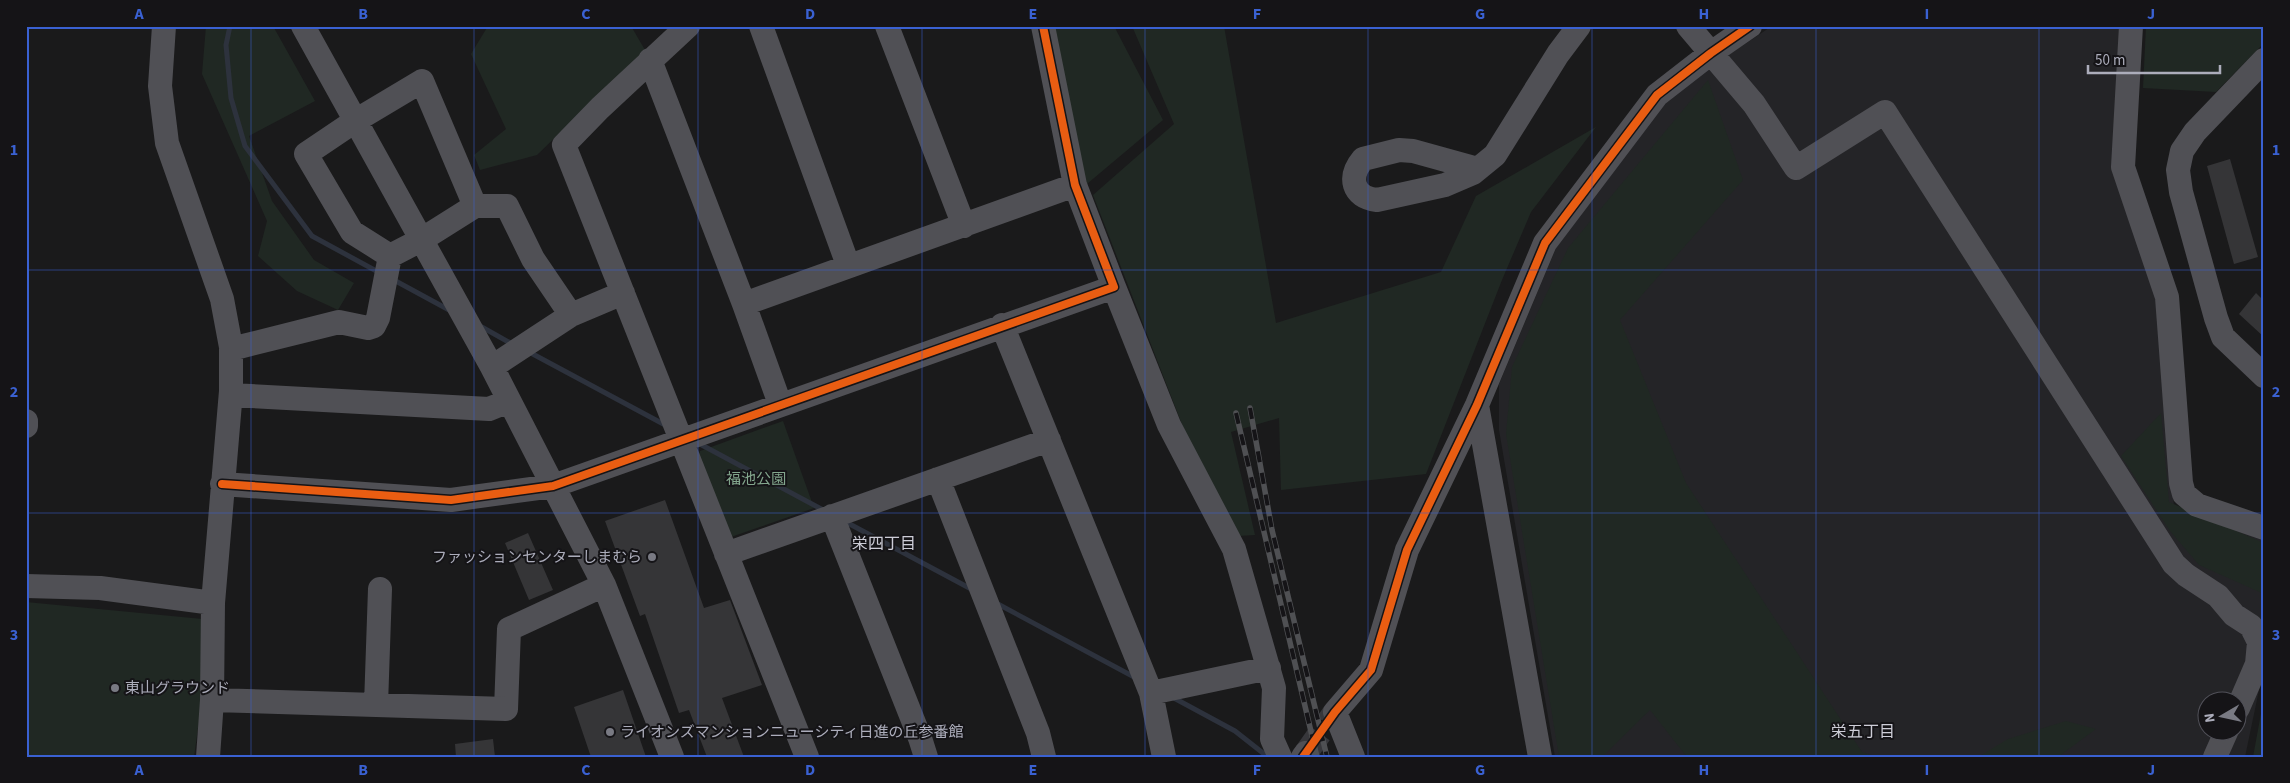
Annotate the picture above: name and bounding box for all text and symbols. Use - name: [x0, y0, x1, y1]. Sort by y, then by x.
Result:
- text: A: [133, 3, 144, 25]
- text: B: [358, 3, 368, 25]
- text: C: [581, 3, 591, 25]
- text: D: [805, 3, 815, 25]
- text: E: [1029, 3, 1037, 25]
- text: F: [1253, 3, 1261, 25]
- text: G: [1475, 3, 1485, 25]
- text: H: [1699, 3, 1709, 25]
- text: I: [1925, 3, 1929, 25]
- text: J: [2147, 3, 2155, 25]
- scale bar: [2088, 42, 2220, 74]
- text: 50 m: [2095, 50, 2125, 71]
- text: 1: [10, 139, 18, 161]
- text: 1: [2272, 139, 2280, 161]
- text: 2: [10, 381, 18, 403]
- text: 2: [2272, 381, 2280, 403]
- park label: 福池公園: [726, 469, 786, 490]
- district label: 栄四丁目: [852, 533, 916, 555]
- place label: ファッションセンターしまむら: [432, 547, 642, 568]
- marker: ファッションセンターしまむら: [646, 551, 658, 563]
- text: 3: [10, 624, 18, 646]
- text: 3: [2272, 624, 2280, 646]
- place label: 東山グラウンド: [125, 678, 230, 699]
- marker: 東山グラウンド: [109, 682, 121, 694]
- north arrow: [2198, 690, 2248, 740]
- text: N: [2200, 712, 2221, 724]
- district label: 栄五丁目: [1831, 721, 1895, 743]
- place label: ライオンズマンションニューシティ日進の丘参番館: [620, 722, 964, 743]
- marker: ライオンズマンションニューシティ日進の丘参番館: [604, 726, 616, 738]
- text: A: [133, 759, 144, 781]
- text: B: [358, 759, 368, 781]
- text: C: [581, 759, 591, 781]
- text: D: [805, 759, 815, 781]
- text: E: [1029, 759, 1037, 781]
- text: F: [1253, 759, 1261, 781]
- text: G: [1475, 759, 1485, 781]
- text: H: [1699, 759, 1709, 781]
- text: I: [1925, 759, 1929, 781]
- text: J: [2147, 759, 2155, 781]

